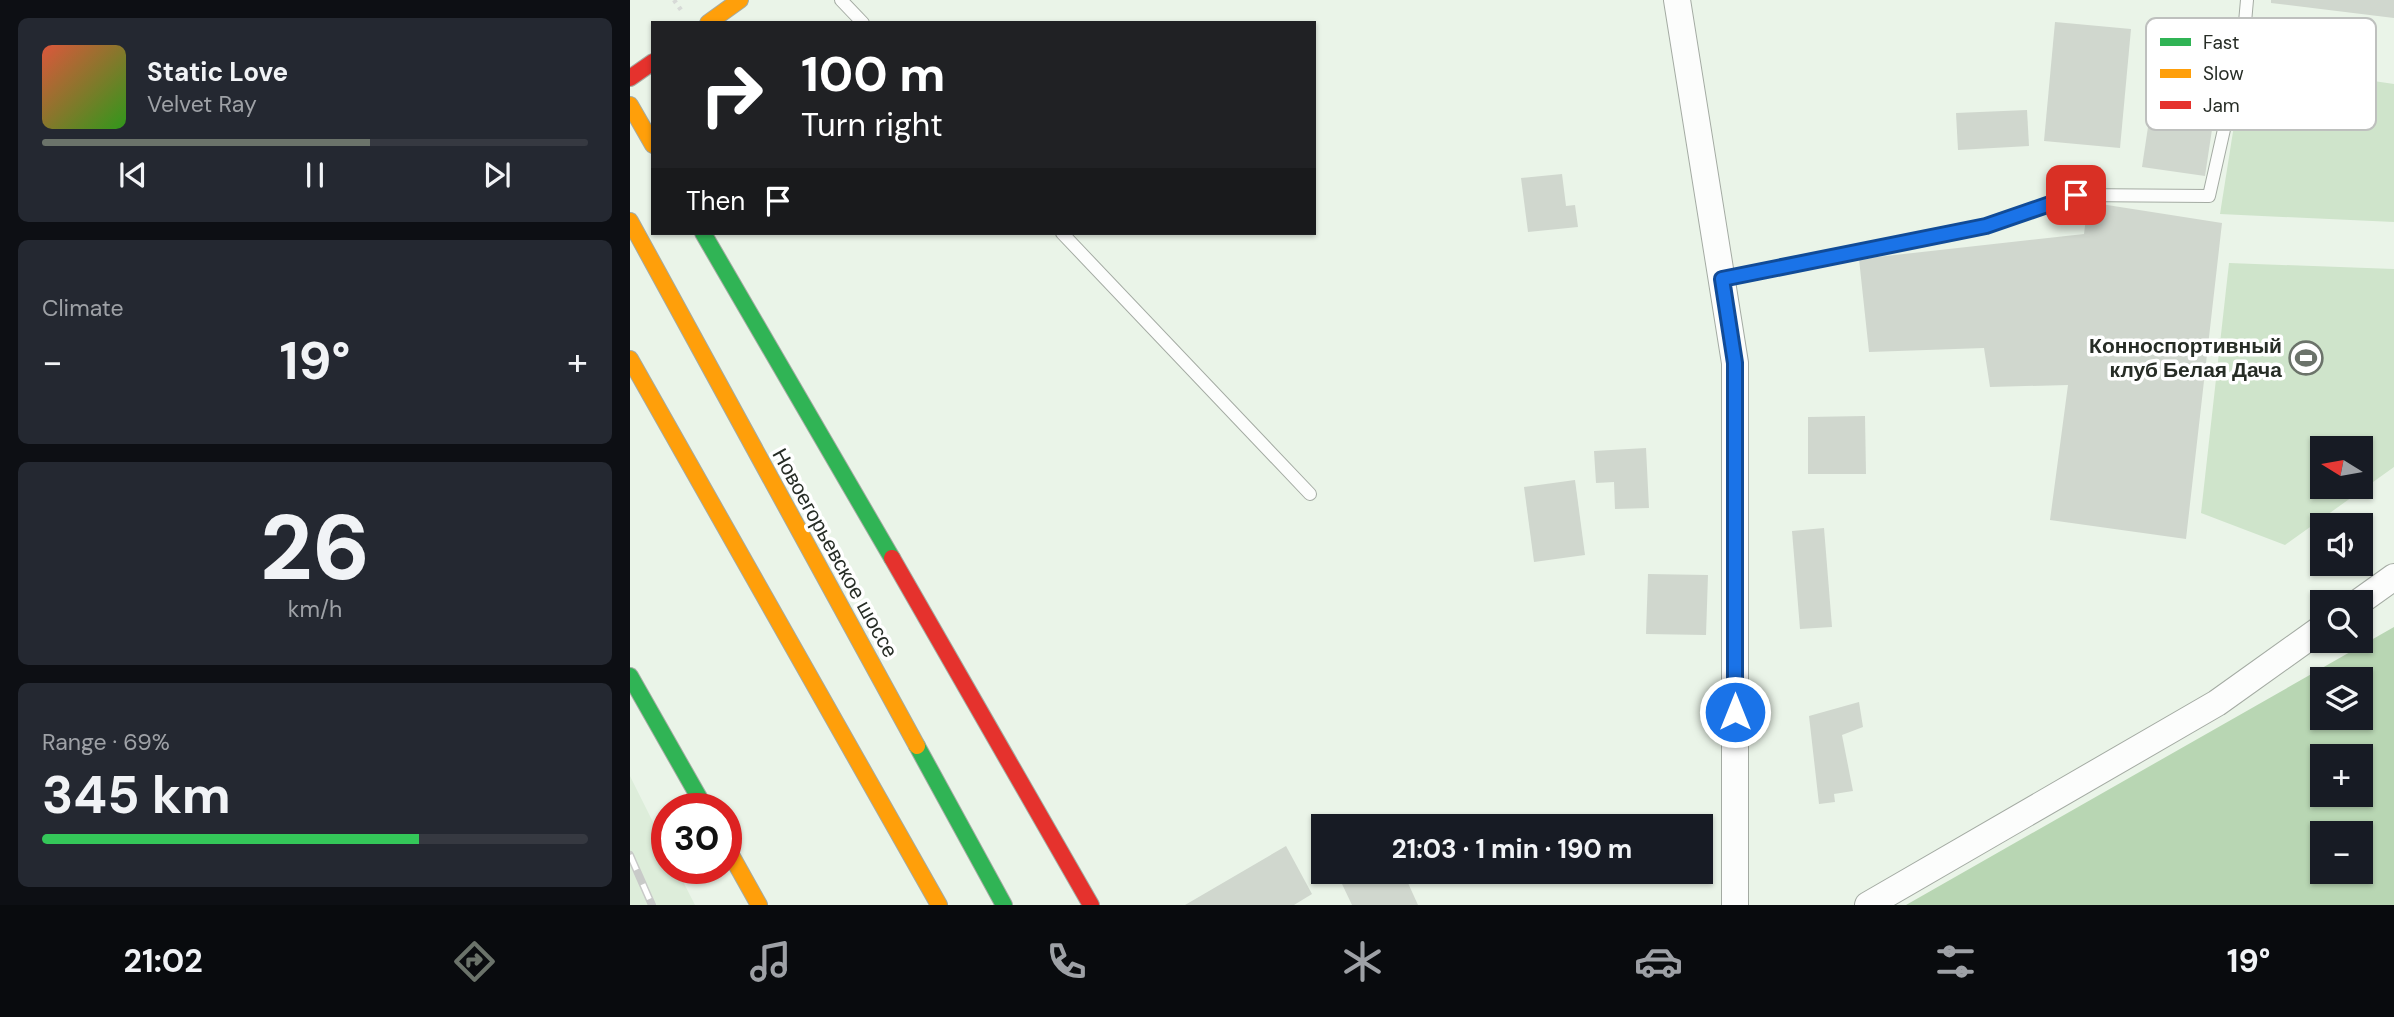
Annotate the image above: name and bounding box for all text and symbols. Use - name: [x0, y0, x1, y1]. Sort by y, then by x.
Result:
- legend: [2146, 18, 2376, 130]
- text: Fast: [2203, 30, 2239, 55]
- text: 100 m: [801, 42, 945, 106]
- icon: right: [686, 49, 777, 140]
- text: Static Love: [147, 55, 288, 89]
- text: Slow: [2203, 61, 2244, 86]
- text: Velvet Ray: [147, 89, 257, 119]
- text: Jam: [2203, 93, 2240, 118]
- text: Turn right: [801, 104, 943, 146]
- icon: previous: [114, 156, 152, 194]
- icon: pause: [296, 156, 334, 194]
- icon: next: [478, 156, 516, 194]
- pin: [2046, 165, 2106, 225]
- icon: arrive: [2057, 176, 2095, 214]
- icon: arrive: [759, 182, 797, 220]
- text: Then: [686, 184, 745, 218]
- text: Climate: [42, 293, 124, 323]
- text: 19°: [280, 327, 350, 395]
- place label: Конноспортивный клуб Белая Дача: [2089, 332, 2282, 384]
- text: −: [42, 337, 63, 387]
- text: +: [567, 337, 588, 387]
- sports icon: Конноспортивный клуб Белая Дача: [2287, 339, 2325, 377]
- north arrow: [2310, 436, 2373, 499]
- map controls: [2310, 436, 2373, 884]
- street label: Новоегорьевское шоссе: [766, 443, 904, 663]
- text: 26: [260, 489, 370, 607]
- button: sound: [2310, 513, 2373, 576]
- button: search: [2310, 590, 2373, 653]
- text: km/h: [288, 594, 342, 624]
- button: layers: [2310, 667, 2373, 730]
- position arrow: [1698, 675, 1772, 749]
- text: Range · 69%: [42, 727, 170, 757]
- button: +: [2310, 744, 2373, 807]
- text: 345 km: [42, 761, 231, 829]
- speed limit sign: 30: [651, 793, 742, 884]
- button: −: [2310, 821, 2373, 884]
- text: 21:03 · 1 min · 190 m: [1392, 832, 1632, 866]
- icon: directions: [450, 937, 499, 986]
- icon: music: [746, 937, 795, 986]
- icon: phone: [1042, 937, 1091, 986]
- icon: climate: [1338, 937, 1387, 986]
- icon: car: [1634, 937, 1683, 986]
- icon: filters: [1931, 937, 1980, 986]
- text: 21:02: [124, 940, 203, 982]
- text: 19°: [2227, 940, 2270, 982]

